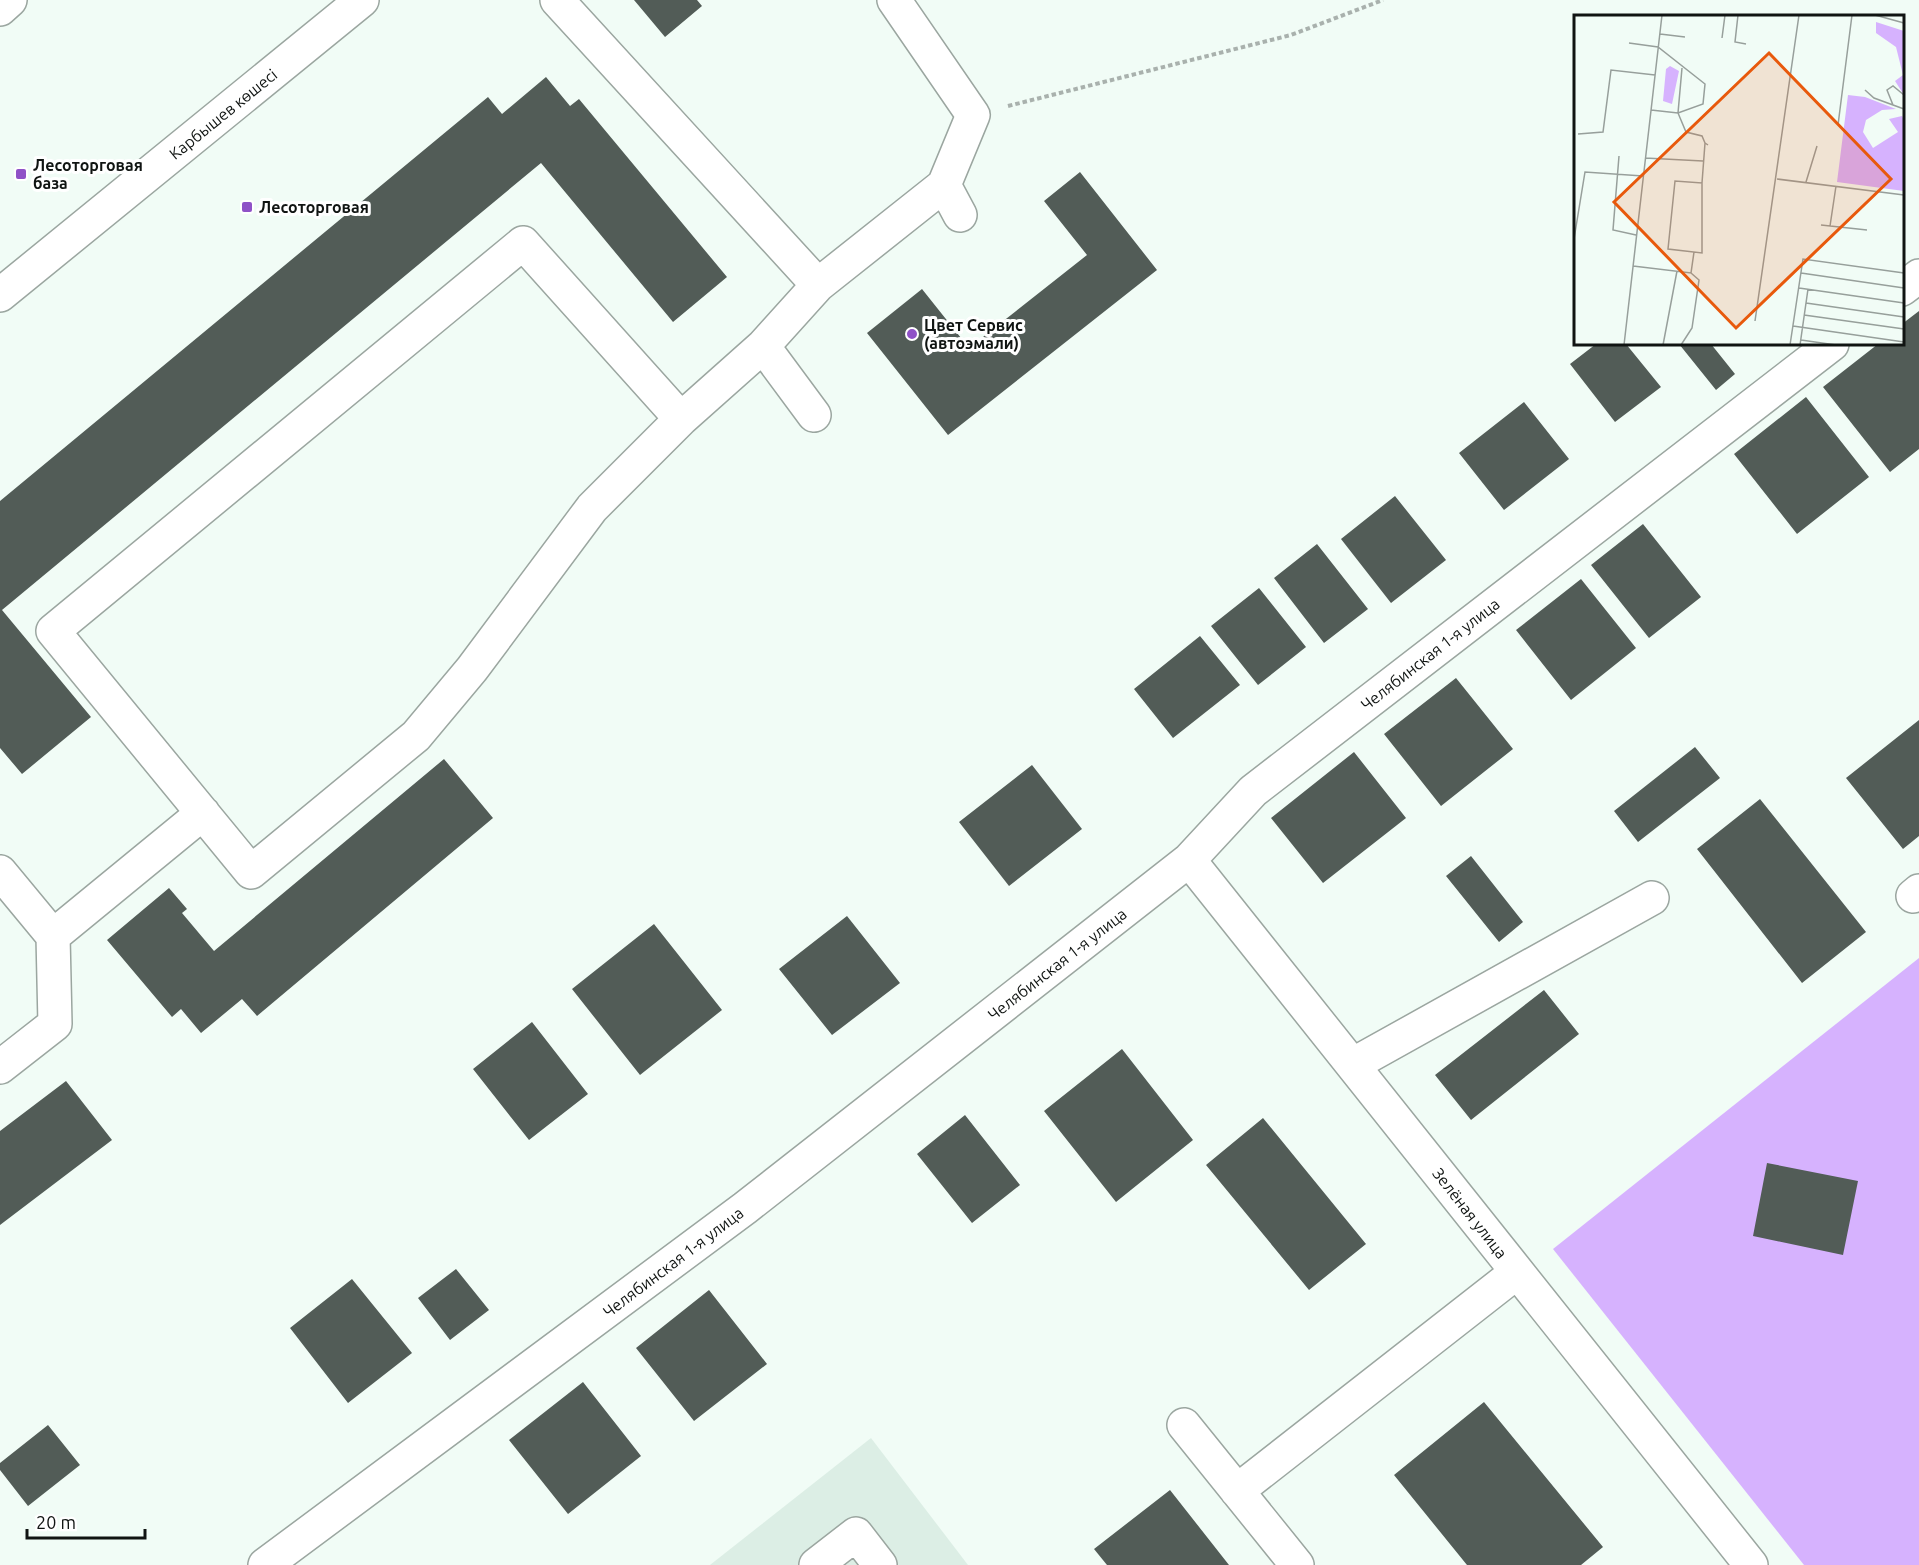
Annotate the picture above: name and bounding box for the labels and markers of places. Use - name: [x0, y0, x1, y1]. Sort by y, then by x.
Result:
- place label: Лесоторговая база: [33, 156, 143, 192]
- marker: Лесоторговая база: [14, 167, 28, 181]
- place label: Лесоторговая: [259, 198, 369, 216]
- marker: Лесоторговая: [240, 200, 254, 214]
- place label: Цвет Сервис (автоэмали): [924, 316, 1023, 353]
- marker: Цвет Сервис (автоэмали): [905, 327, 919, 341]

